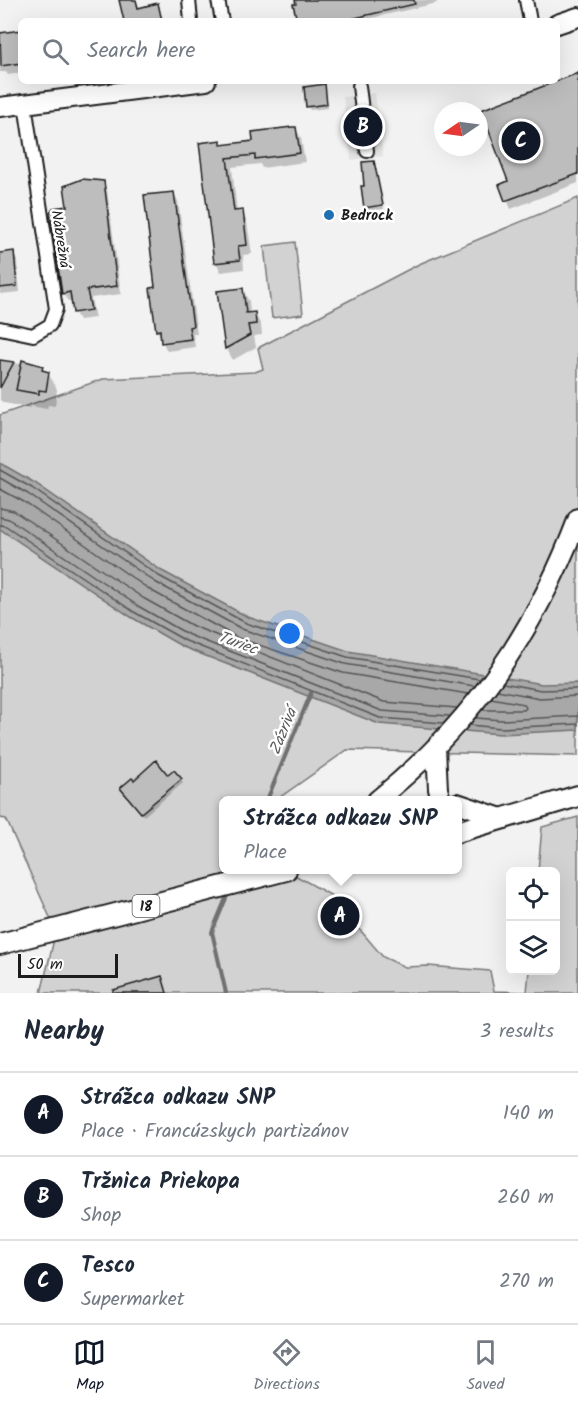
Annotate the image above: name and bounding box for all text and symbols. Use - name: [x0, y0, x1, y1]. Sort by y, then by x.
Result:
- search box: [18, 18, 560, 84]
- text: Search here: [87, 34, 195, 69]
- icon: search: [39, 35, 72, 68]
- north arrow: [434, 102, 488, 156]
- pin: B: [344, 104, 382, 150]
- pin: C: [502, 118, 540, 164]
- place label: Bedrock: [341, 204, 393, 228]
- street label: Nábrežná: [44, 208, 77, 272]
- marker: Bedrock: [322, 208, 336, 222]
- your location: [275, 619, 304, 648]
- water label: Turiec: [215, 625, 262, 663]
- water label: Zázrivá: [263, 701, 306, 758]
- popup: [219, 796, 462, 874]
- text: Strážca odkazu SNP: [244, 802, 437, 837]
- text: Place: [244, 837, 287, 869]
- map controls: [506, 867, 560, 975]
- button: locate: [506, 867, 560, 921]
- pin: A: [320, 894, 360, 938]
- road number: 18: [132, 895, 160, 917]
- button: layers: [506, 921, 560, 975]
- scale bar: [18, 951, 118, 978]
- text: 50 m: [27, 952, 63, 977]
- text: Nearby: [24, 1011, 104, 1053]
- text: 3 results: [480, 1016, 554, 1048]
- text: Strážca odkazu SNP: [81, 1081, 275, 1116]
- text: A: [37, 1098, 50, 1130]
- text: 140 m: [503, 1098, 554, 1130]
- text: Place · Francúzskych partizánov: [81, 1116, 349, 1148]
- text: Tržnica Priekopa: [81, 1165, 240, 1200]
- text: B: [37, 1182, 50, 1214]
- text: 260 m: [497, 1182, 554, 1214]
- text: Shop: [81, 1200, 121, 1232]
- text: Tesco: [81, 1249, 135, 1284]
- text: C: [37, 1266, 50, 1298]
- text: 270 m: [499, 1266, 554, 1298]
- text: Supermarket: [81, 1284, 184, 1316]
- tab: Map: [73, 1336, 106, 1397]
- tab: Directions: [253, 1336, 320, 1397]
- tab: Saved: [467, 1336, 505, 1397]

